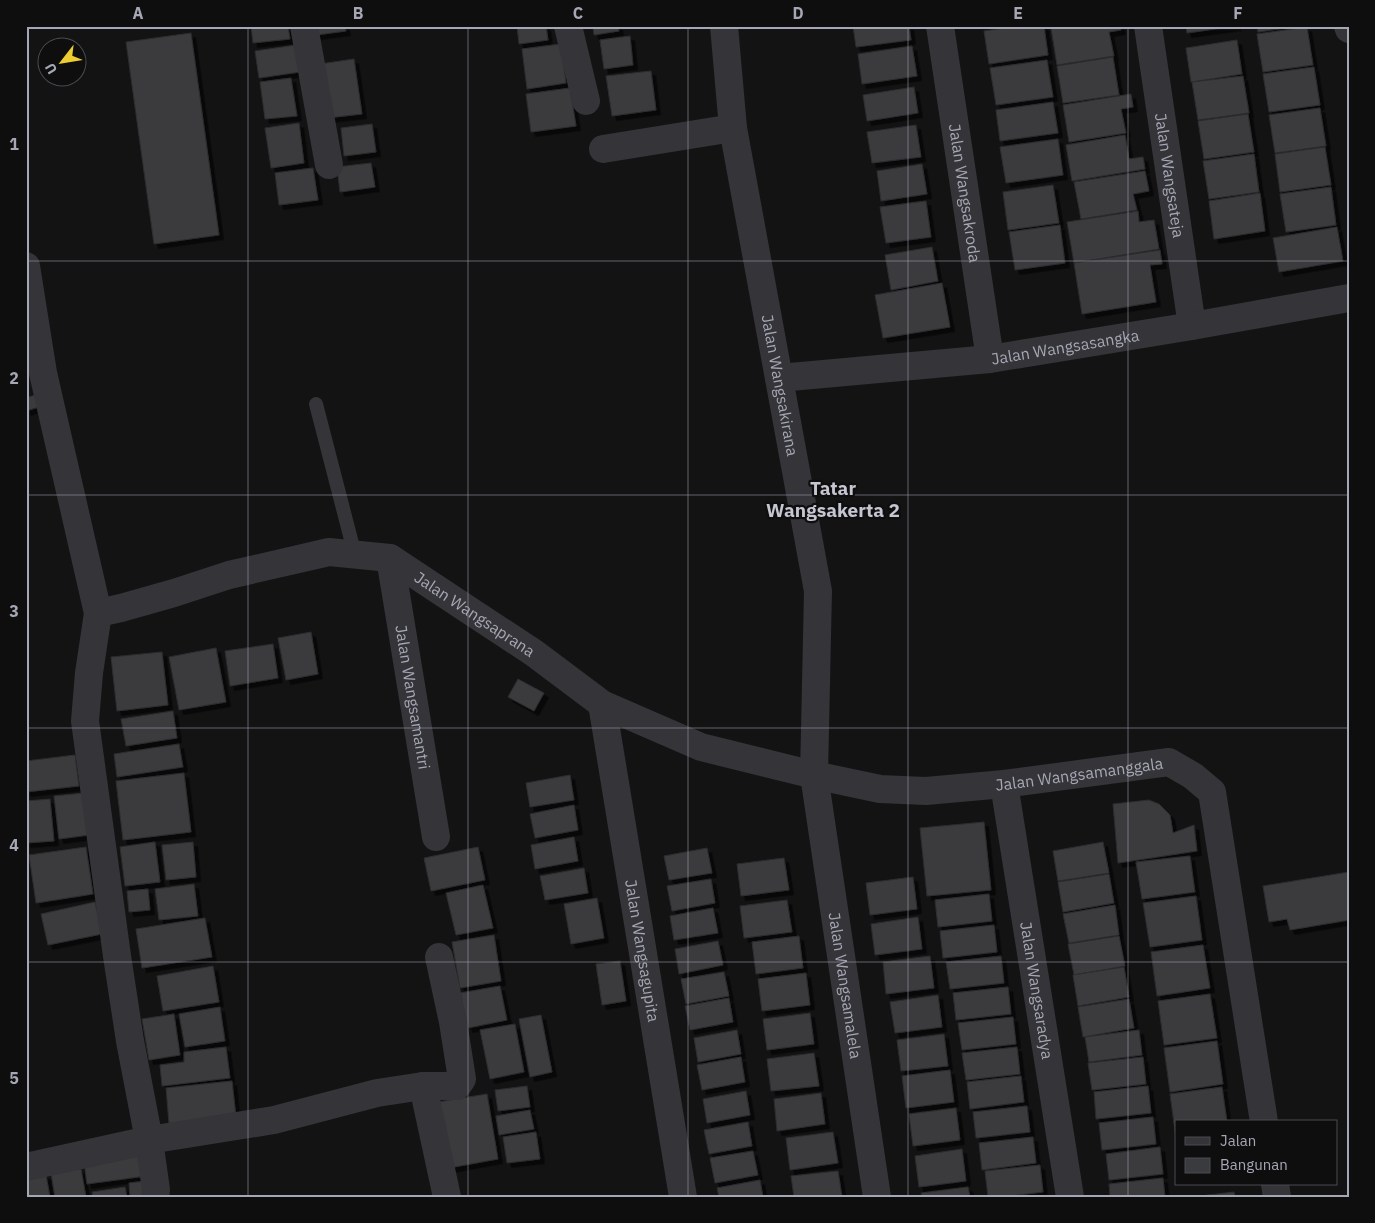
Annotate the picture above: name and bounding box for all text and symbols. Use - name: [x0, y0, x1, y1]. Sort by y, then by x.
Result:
- text: A: [133, 3, 144, 23]
- text: B: [353, 3, 364, 23]
- text: C: [573, 3, 583, 23]
- text: D: [792, 3, 804, 23]
- text: E: [1013, 3, 1023, 23]
- text: F: [1233, 3, 1243, 23]
- north arrow: [38, 38, 88, 88]
- text: U: [41, 60, 61, 77]
- street label: Jalan Wangsateja: [1151, 112, 1189, 240]
- street label: Jalan Wangsakroda: [945, 122, 985, 264]
- text: 1: [9, 134, 19, 154]
- street label: Jalan Wangsakirana: [757, 313, 803, 458]
- street label: Jalan Wangsasangka: [990, 325, 1141, 369]
- text: 2: [9, 368, 19, 388]
- district label: Tatar Wangsakerta 2: [766, 476, 900, 522]
- street label: Jalan Wangsaprana: [411, 567, 539, 661]
- text: 3: [9, 601, 19, 621]
- street label: Jalan Wangsamantri: [391, 623, 435, 771]
- street label: Jalan Wangsamanggala: [995, 753, 1165, 795]
- text: 4: [9, 835, 19, 855]
- street label: Jalan Wangsagupita: [621, 878, 664, 1024]
- street label: Jalan Wangsamalela: [825, 911, 866, 1060]
- street label: Jalan Wangsaradya: [1016, 920, 1058, 1061]
- text: 5: [9, 1068, 19, 1088]
- legend: [1175, 1120, 1338, 1186]
- text: Jalan: [1220, 1131, 1256, 1150]
- text: Bangunan: [1220, 1155, 1288, 1174]

